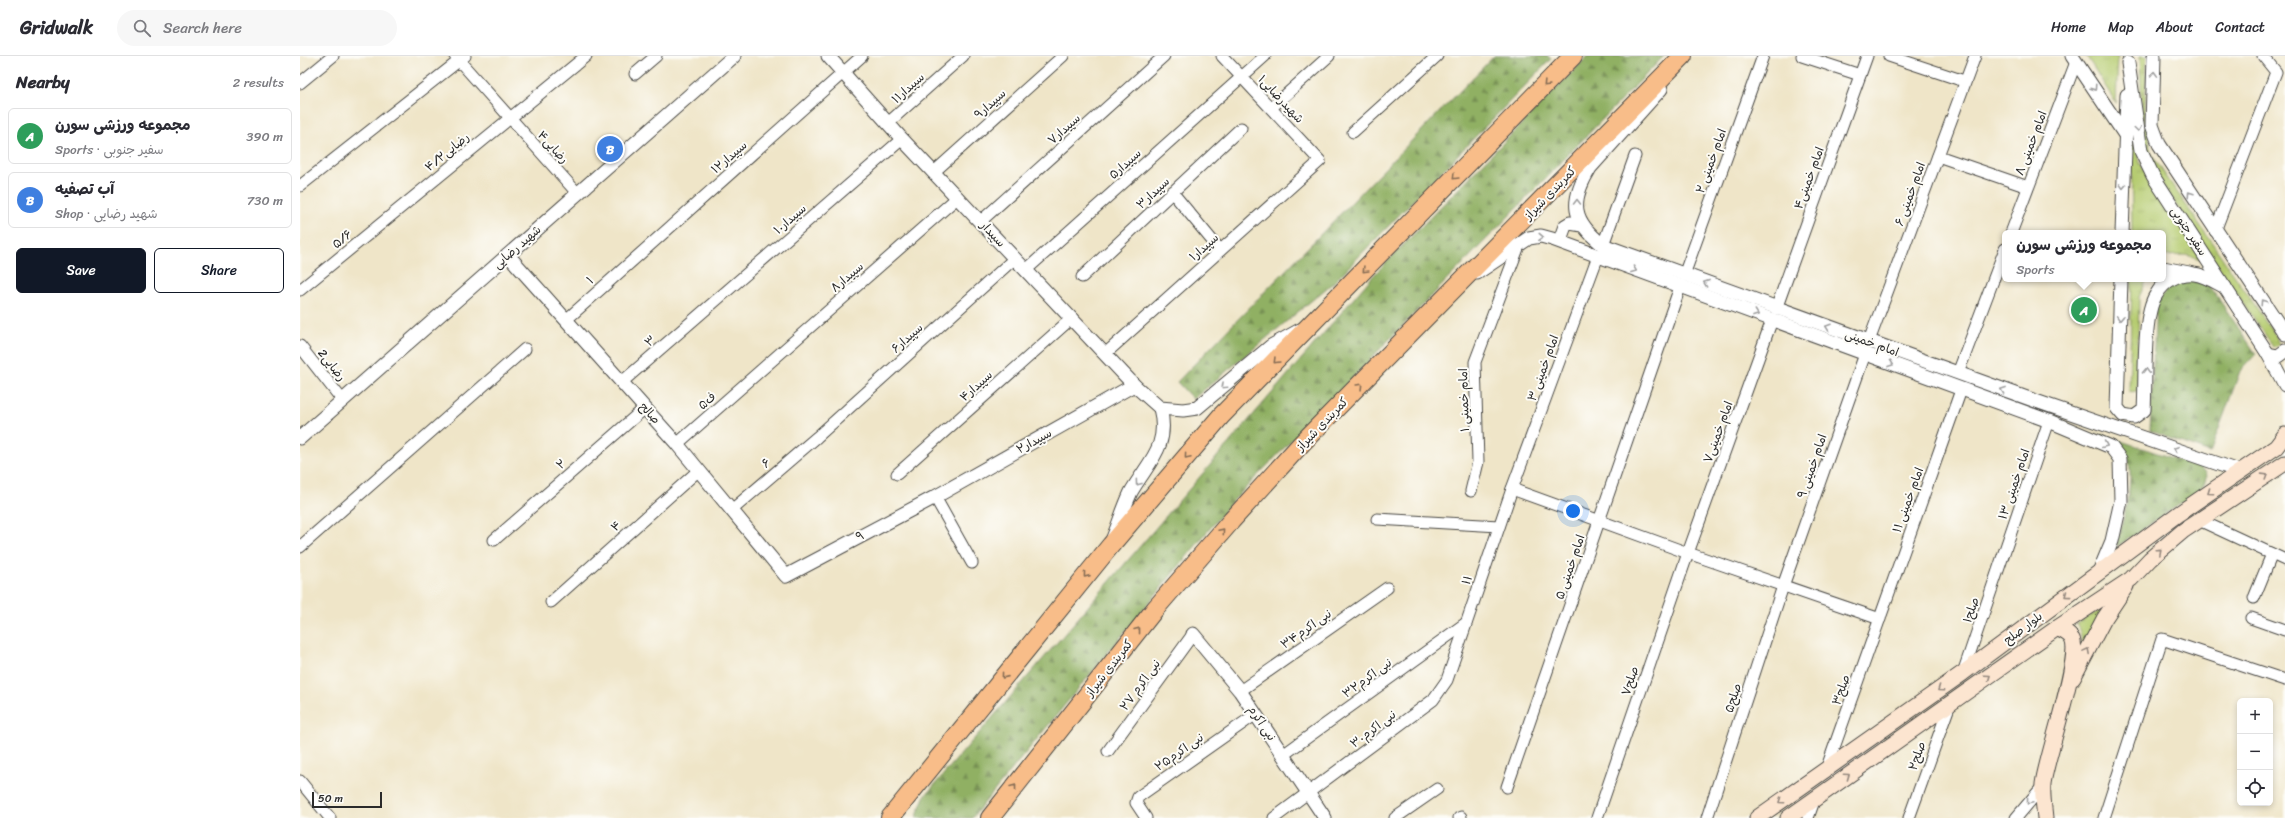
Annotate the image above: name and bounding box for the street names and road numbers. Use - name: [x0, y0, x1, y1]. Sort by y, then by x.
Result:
- street label: سپیدار۱۱: [886, 67, 930, 109]
- street label: شهیدرضایی۱: [1252, 69, 1310, 129]
- street label: سپیدار۹: [969, 83, 1011, 125]
- street label: امام خمینی ۸: [2009, 107, 2053, 179]
- street label: سپیدار۷: [1042, 108, 1086, 150]
- street label: رضایی۴: [532, 125, 574, 169]
- street label: امام خمینی ۲: [1689, 125, 1733, 197]
- street label: رضایی۴/۲: [419, 127, 475, 177]
- street label: سپیدار۱۲: [706, 135, 752, 179]
- street label: سپیدار۵: [1103, 143, 1147, 185]
- street label: امام خمینی۴: [1787, 143, 1831, 212]
- street label: امام خمینی ۶: [1888, 159, 1932, 229]
- street label: کمربندی شیراز: [1518, 161, 1582, 226]
- street label: سپیدار۳: [1131, 171, 1175, 215]
- street label: سپیدار۱۰: [768, 198, 812, 240]
- street label: سفیر جنوبی: [2165, 202, 2213, 260]
- street label: سپیدار: [974, 215, 1011, 253]
- street label: شهید رضایی: [488, 219, 546, 275]
- street label: ۵/۶: [327, 224, 357, 254]
- street label: سپیدار۱: [1184, 227, 1224, 267]
- street label: سپیدار۸: [825, 256, 869, 298]
- street label: ۱: [581, 270, 599, 290]
- street label: سپیدار۶: [886, 317, 928, 359]
- street label: امام خمینی: [1842, 323, 1902, 363]
- street label: ۳: [639, 329, 661, 353]
- street label: امام خمینی ۳: [1521, 332, 1565, 404]
- street label: 2رضایی: [312, 344, 352, 386]
- street label: سپیدار۴: [954, 365, 998, 407]
- street label: امام خمینی ۱: [1452, 368, 1476, 432]
- street label: ف۵: [693, 386, 721, 416]
- street label: کمربندی شیراز: [1290, 392, 1354, 457]
- street label: صالح: [634, 397, 666, 429]
- street label: امام خمینی۷: [1697, 398, 1739, 466]
- street label: سپیدار۲: [1012, 422, 1056, 460]
- street label: امام خمینی ۹: [1791, 431, 1833, 501]
- street label: امام خمینی ۱۳: [1992, 446, 2036, 522]
- street label: ۶: [756, 452, 776, 474]
- street label: ۲: [551, 453, 571, 475]
- street label: امام خمینی ۱۱: [1886, 464, 1930, 536]
- street label: ۴: [605, 515, 627, 537]
- street label: ۹: [851, 525, 869, 547]
- street label: امام خمینی ۵: [1549, 531, 1591, 603]
- street label: ۱۱: [1455, 572, 1479, 588]
- street label: ۱صلح: [1956, 594, 1986, 626]
- street label: نبی اکرم۳۴: [1276, 603, 1336, 655]
- street label: بلوار صلح: [1998, 606, 2048, 650]
- street label: کمربندی شیراز: [1079, 634, 1139, 703]
- street label: نبی اکرم۳۲: [1337, 652, 1397, 704]
- street label: نبی اکرم ۲۷: [1114, 654, 1166, 716]
- street label: صلح۷: [1615, 663, 1645, 699]
- street label: صلح۳: [1825, 672, 1857, 708]
- street label: صلح۵: [1718, 680, 1748, 716]
- street label: نبی اکرم: [1242, 700, 1282, 746]
- street label: نبی اکرم۳۰: [1345, 704, 1401, 754]
- street label: نبی اکرم۲۵: [1150, 727, 1208, 777]
- street label: صلح۲: [1902, 738, 1932, 774]

